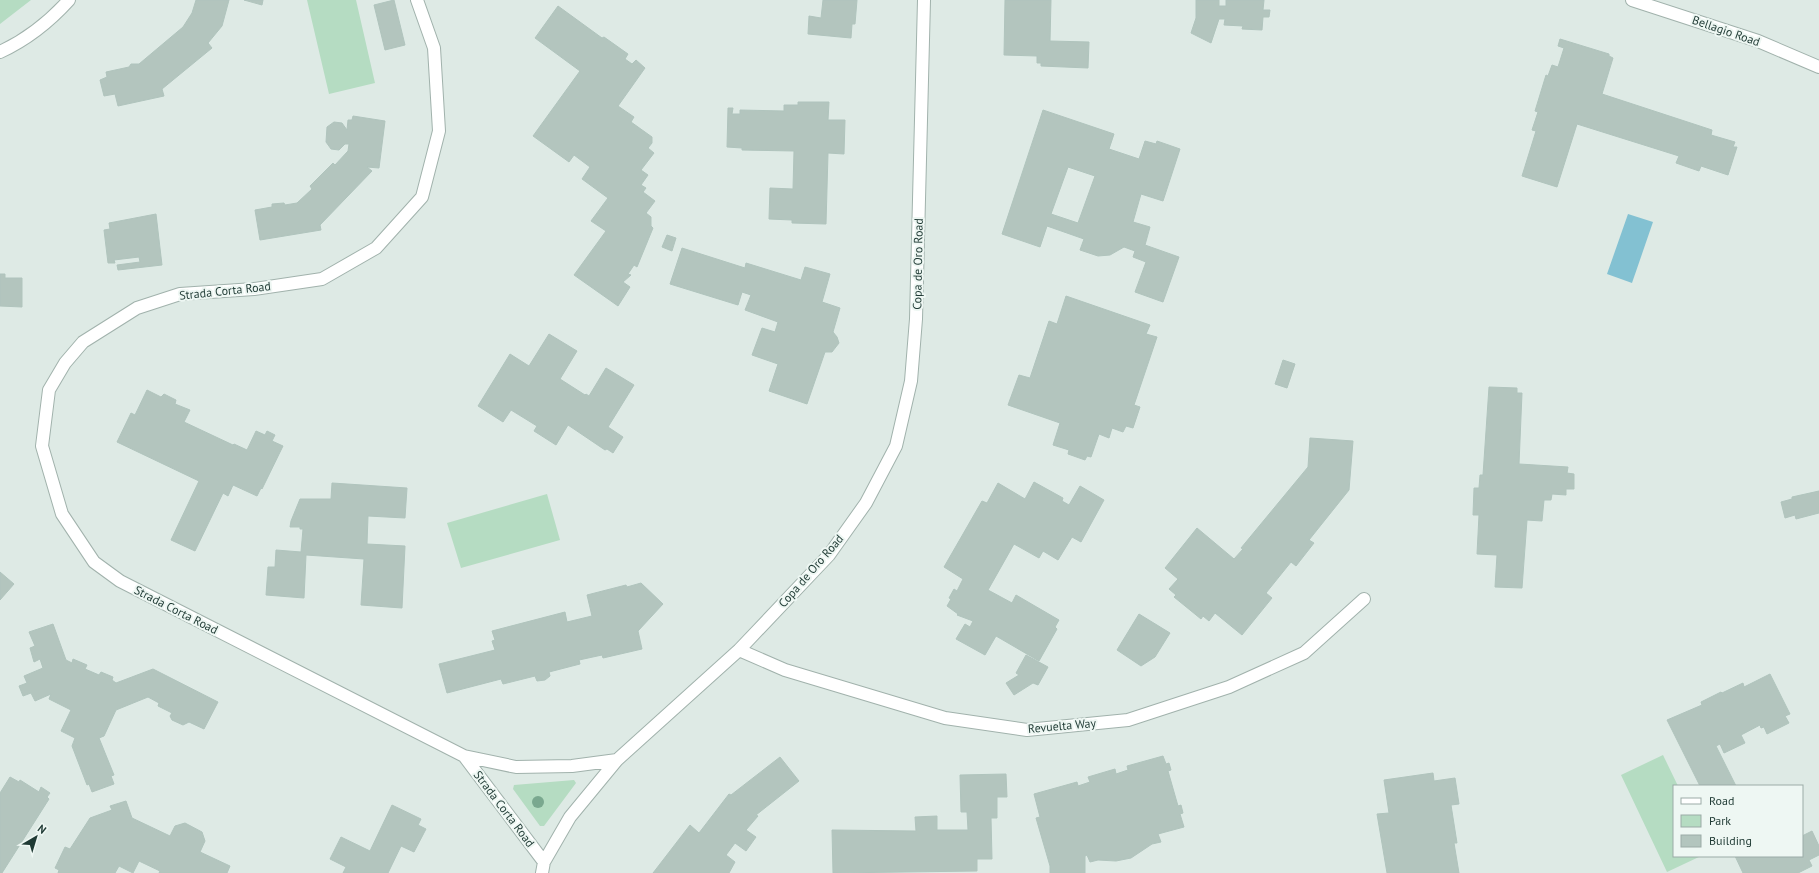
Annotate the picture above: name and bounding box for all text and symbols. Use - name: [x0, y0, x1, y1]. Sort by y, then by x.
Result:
- street label: Bellagio Road: [1690, 12, 1762, 49]
- street label: Copa de Oro Road: [909, 218, 926, 310]
- street label: Strada Corta Road: [178, 278, 271, 303]
- street label: Copa de Oro Road: [775, 531, 846, 610]
- street label: Strada Corta Road: [132, 582, 221, 637]
- street label: Revuelta Way: [1027, 715, 1097, 736]
- street label: Strada Corta Road: [471, 767, 538, 850]
- legend: [1673, 785, 1803, 857]
- text: Road: [1709, 793, 1734, 808]
- text: Park: [1709, 813, 1731, 828]
- north arrow: [16, 817, 56, 857]
- text: N: [35, 821, 49, 837]
- text: Building: [1709, 833, 1752, 848]

